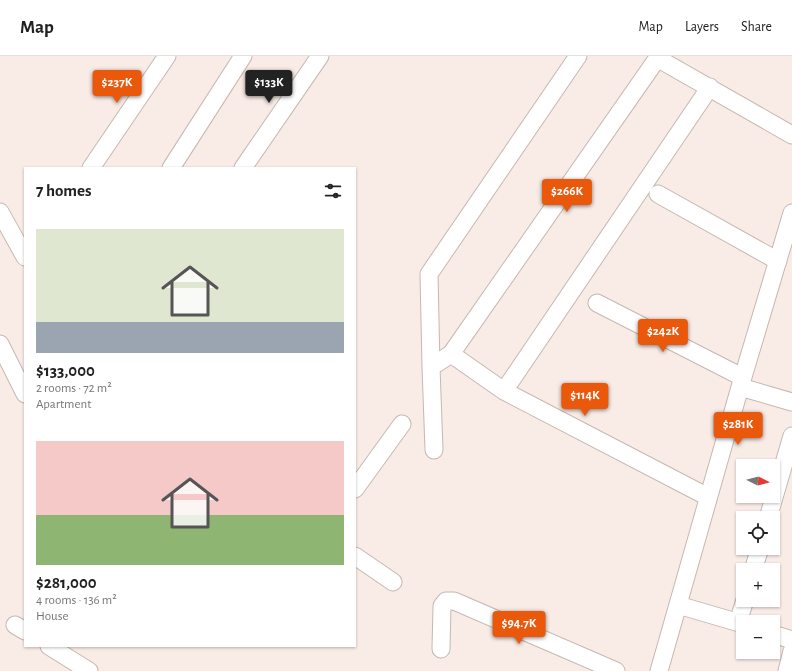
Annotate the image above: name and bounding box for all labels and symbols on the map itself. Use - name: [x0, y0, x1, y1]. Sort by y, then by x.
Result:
- pin: $237K: [89, 70, 145, 104]
- pin: $133K: [241, 70, 297, 104]
- pin: $266K: [539, 179, 595, 213]
- pin: $242K: [635, 319, 691, 353]
- pin: $114K: [557, 383, 613, 417]
- pin: $281K: [710, 412, 766, 446]
- north arrow: [736, 459, 780, 503]
- pin: $94.7K: [486, 611, 552, 645]

